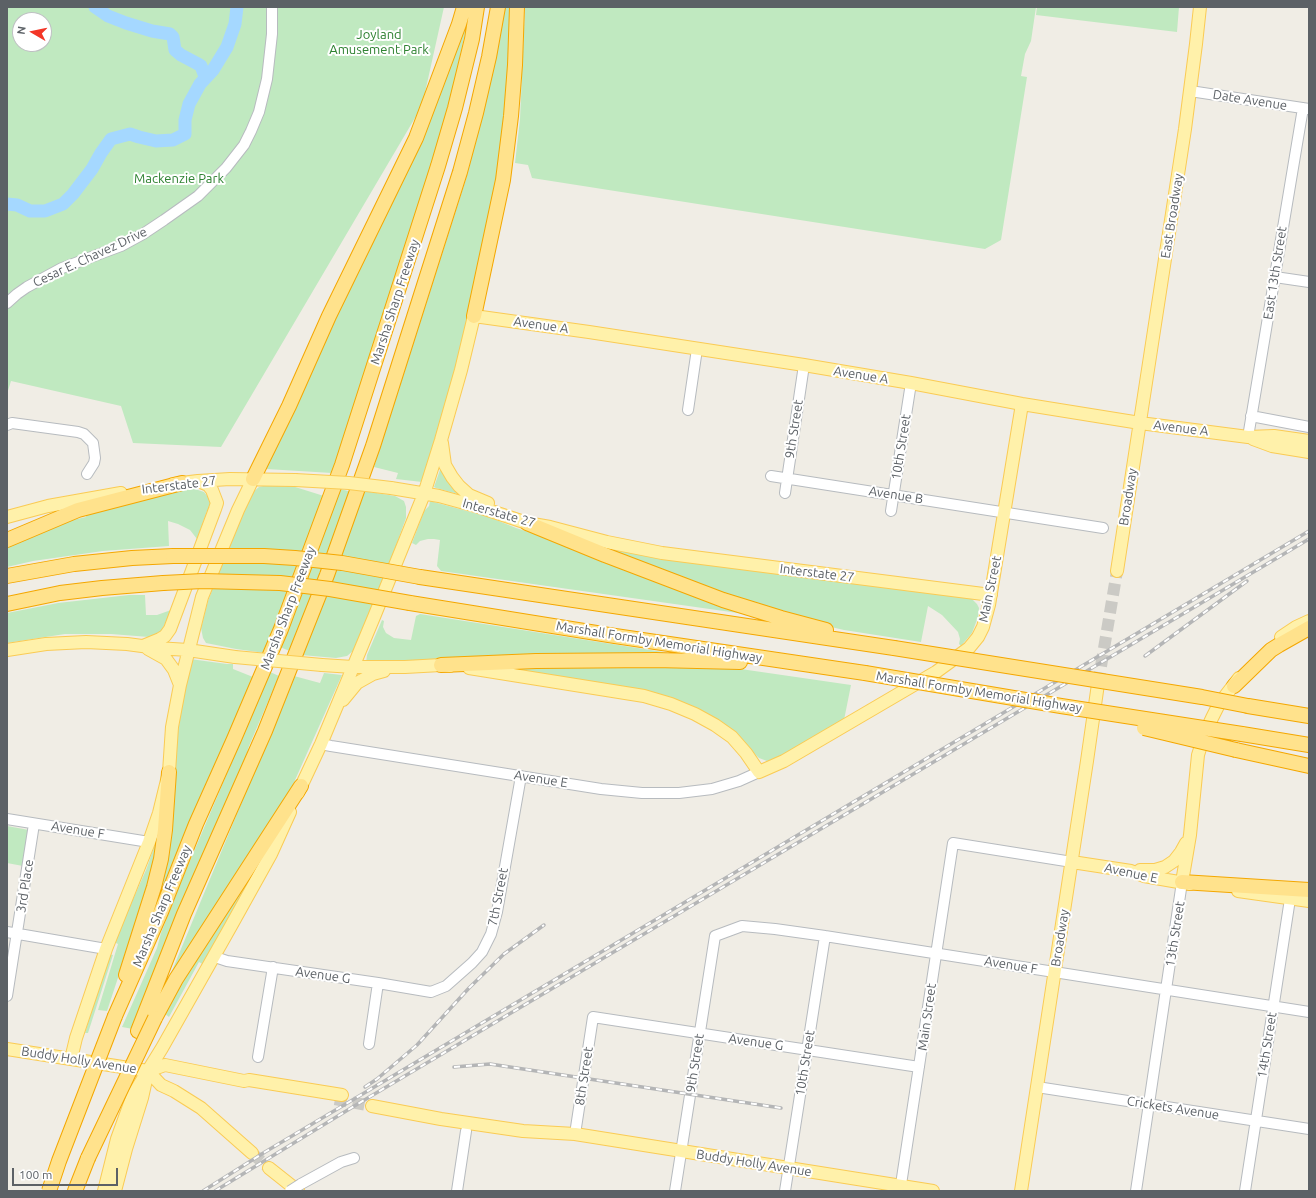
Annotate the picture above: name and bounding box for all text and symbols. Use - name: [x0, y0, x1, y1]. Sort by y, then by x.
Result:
- north arrow: [12, 12, 52, 52]
- text: N: [15, 25, 28, 35]
- park label: Joyland Amusement Park: [329, 27, 429, 58]
- street label: Date Avenue: [1212, 86, 1288, 114]
- park label: Mackenzie Park: [134, 171, 224, 187]
- street label: East Broadway: [1158, 172, 1186, 260]
- street label: Cesar E. Chavez Drive: [30, 224, 150, 290]
- street label: East 13th Street: [1260, 225, 1290, 321]
- street label: Marsha Sharp Freeway: [367, 237, 423, 367]
- street label: Avenue A: [513, 313, 569, 337]
- street label: Avenue A: [833, 363, 889, 387]
- street label: 9th Street: [782, 399, 806, 459]
- street label: 10th Street: [888, 413, 914, 481]
- street label: Avenue A: [1153, 417, 1209, 439]
- street label: Broadway: [1116, 467, 1140, 527]
- street label: Interstate 27: [141, 473, 217, 497]
- street label: Avenue B: [868, 483, 924, 507]
- street label: Interstate 27: [461, 495, 537, 531]
- street label: Marsha Sharp Freeway: [257, 544, 319, 672]
- street label: Main Street: [975, 554, 1005, 624]
- street label: Interstate 27: [779, 561, 855, 585]
- street label: Marshall Formby Memorial Highway: [555, 618, 763, 666]
- street label: Marshall Formby Memorial Highway: [875, 668, 1083, 716]
- street label: Avenue E: [513, 767, 569, 791]
- street label: Avenue F: [50, 818, 106, 842]
- street label: Marsha Sharp Freeway: [129, 843, 195, 969]
- street label: 3rd Place: [13, 858, 37, 914]
- street label: Avenue E: [1103, 860, 1159, 886]
- street label: 7th Street: [485, 866, 511, 928]
- street label: 13th Street: [1162, 900, 1188, 968]
- street label: Broadway: [1048, 908, 1072, 968]
- street label: Avenue F: [983, 953, 1039, 977]
- street label: Avenue G: [294, 963, 352, 987]
- street label: Main Street: [915, 982, 939, 1052]
- street label: 14th Street: [1254, 1011, 1280, 1079]
- street label: 10th Street: [792, 1029, 818, 1097]
- street label: Avenue G: [727, 1030, 785, 1054]
- street label: 9th Street: [683, 1033, 707, 1093]
- street label: Buddy Holly Avenue: [20, 1043, 138, 1077]
- street label: 8th Street: [572, 1046, 596, 1106]
- street label: Crickets Avenue: [1126, 1093, 1220, 1123]
- street label: Buddy Holly Avenue: [695, 1146, 813, 1180]
- scale bar: [14, 1160, 120, 1186]
- text: 100 m: [19, 1168, 52, 1181]

